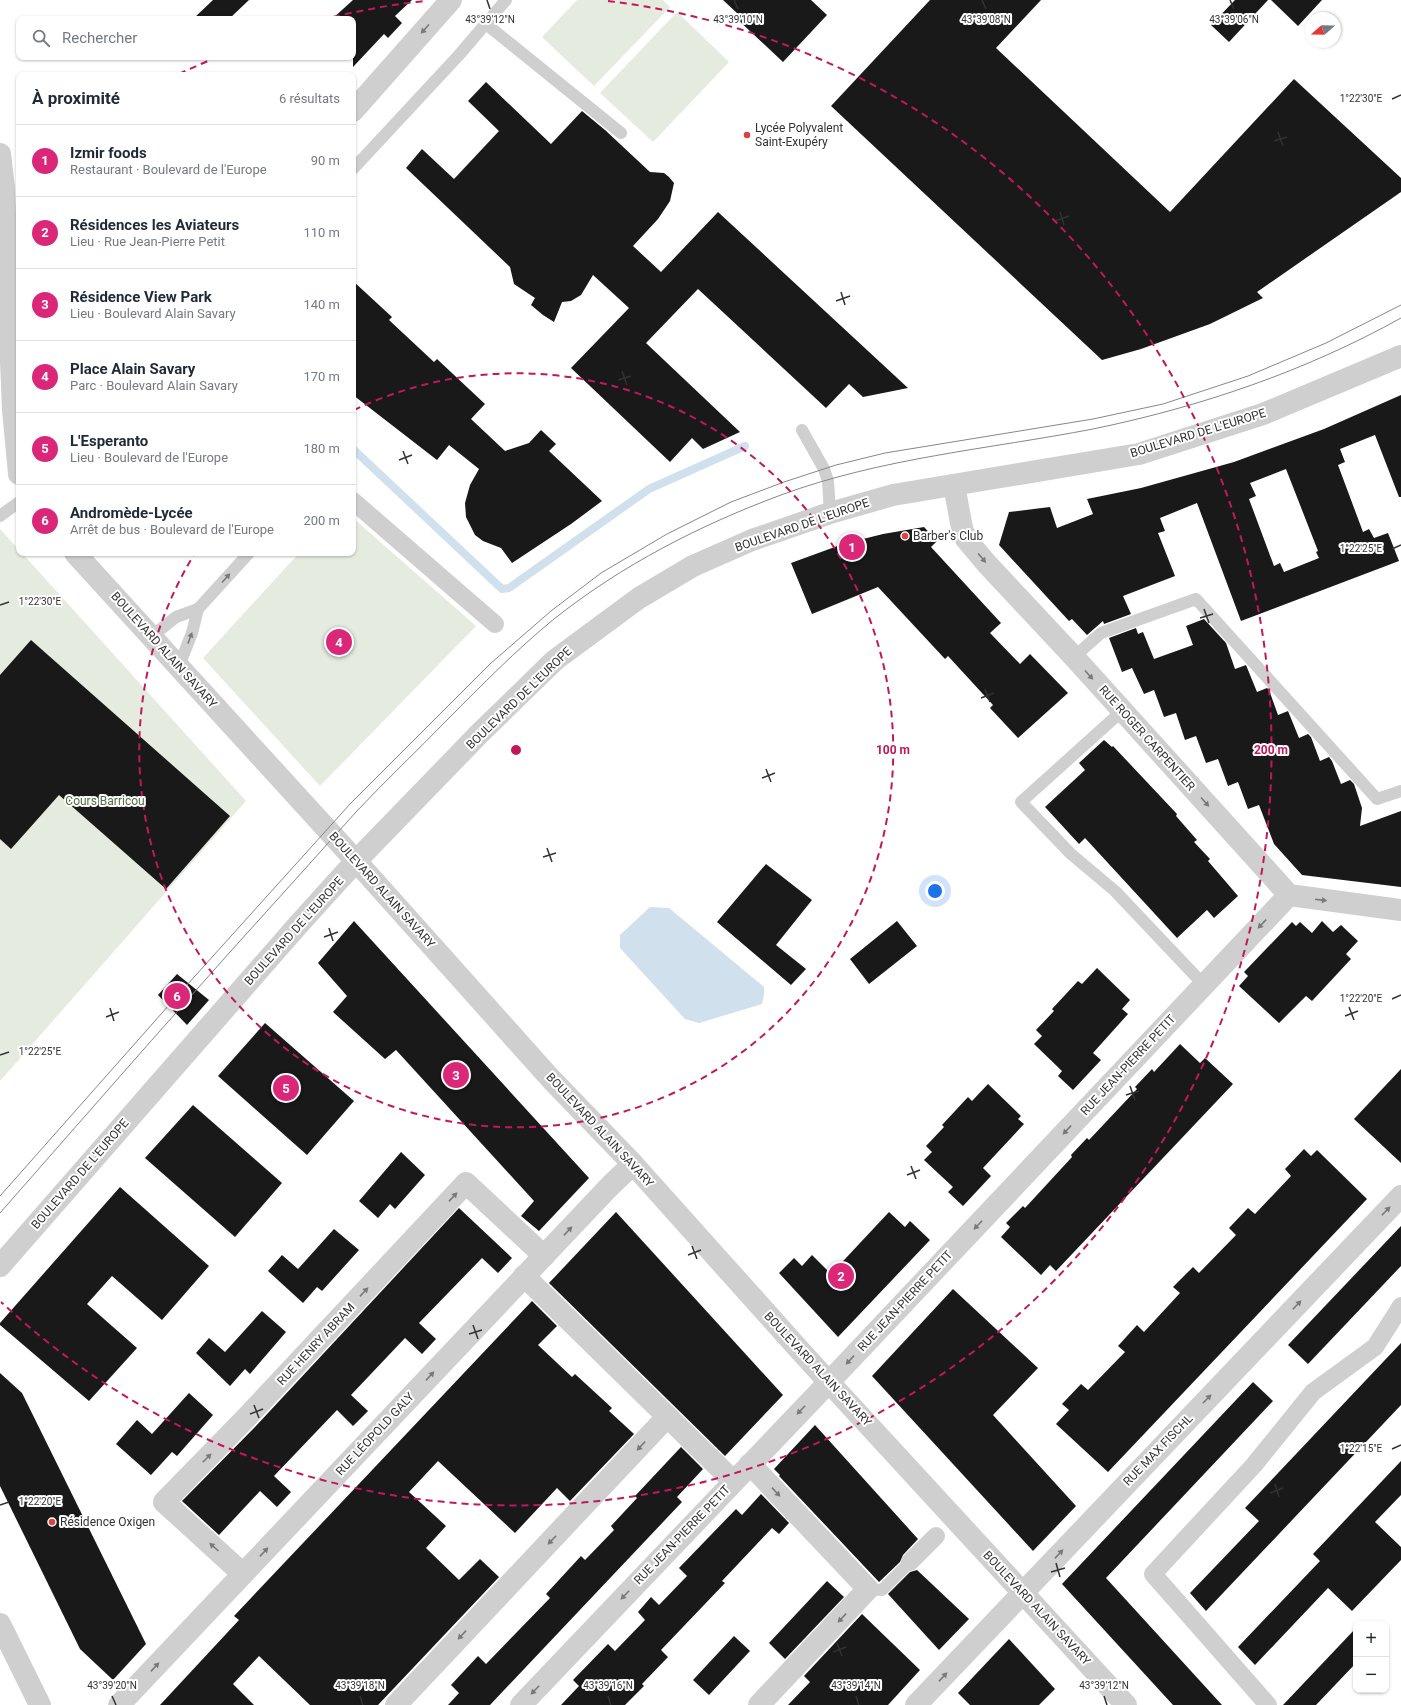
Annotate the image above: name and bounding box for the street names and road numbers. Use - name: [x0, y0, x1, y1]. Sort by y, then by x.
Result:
- street label: BOULEVARD DE L'EUROPE: [1129, 406, 1268, 460]
- street label: BOULEVARD DE L'EUROPE: [733, 495, 871, 555]
- street label: BOULEVARD ALAIN SAVARY: [108, 589, 220, 711]
- street label: BOULEVARD DE L'EUROPE: [463, 644, 575, 752]
- street label: RUE ROGER CARPENTIER: [1096, 683, 1198, 794]
- street label: BOULEVARD ALAIN SAVARY: [326, 829, 438, 951]
- street label: BOULEVARD DE L'EUROPE: [242, 874, 346, 988]
- street label: RUE JEAN-PIERRE PETIT: [1078, 1012, 1178, 1118]
- street label: BOULEVARD ALAIN SAVARY: [543, 1070, 657, 1191]
- street label: BOULEVARD DE L'EUROPE: [28, 1116, 132, 1232]
- street label: RUE JEAN-PIERRE PETIT: [855, 1248, 955, 1354]
- street label: RUE HENRY ABRAM: [274, 1300, 358, 1388]
- street label: BOULEVARD ALAIN SAVARY: [761, 1309, 875, 1430]
- street label: RUE LÉOPOLD GALY: [332, 1389, 417, 1478]
- street label: RUE MAX FISCHL: [1120, 1411, 1196, 1489]
- street label: RUE JEAN-PIERRE PETIT: [631, 1483, 733, 1587]
- street label: BOULEVARD ALAIN SAVARY: [980, 1548, 1094, 1669]

